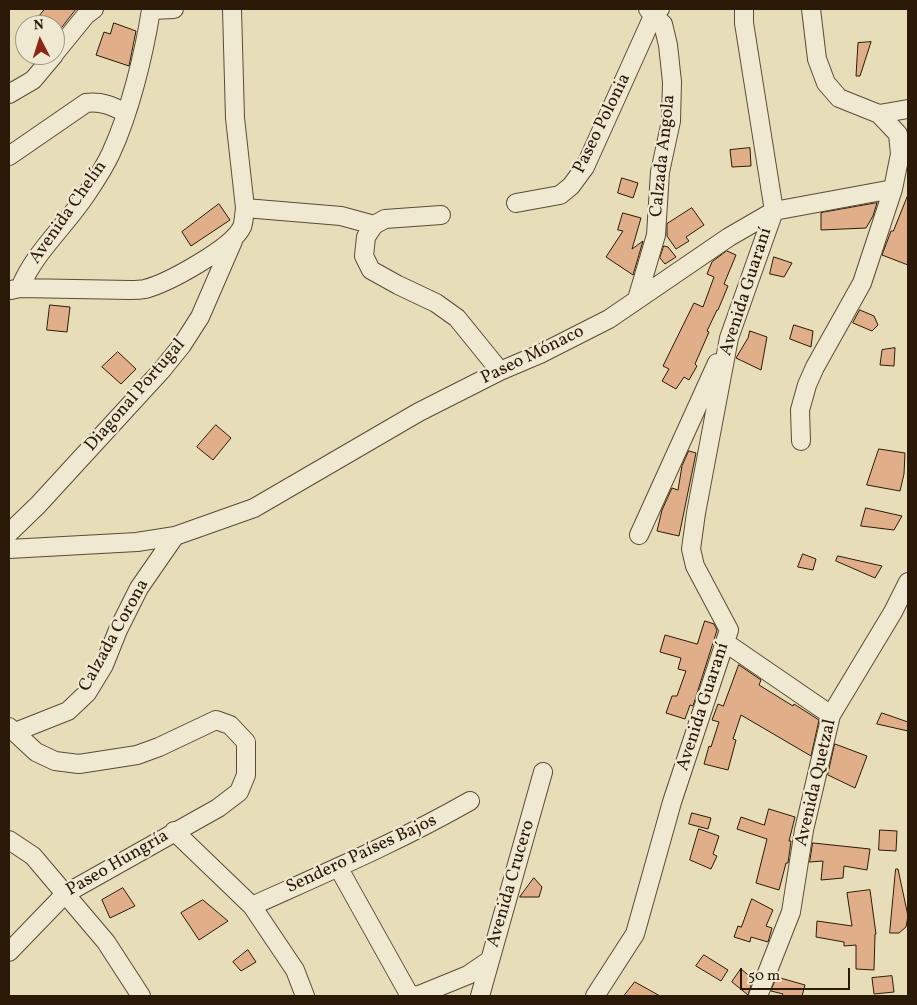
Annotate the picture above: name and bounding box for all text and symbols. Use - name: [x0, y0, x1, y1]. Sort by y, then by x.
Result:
- north arrow: [15, 15, 65, 65]
- text: N: [33, 16, 45, 35]
- street label: Paseo Polonia: [570, 71, 636, 177]
- street label: Calzada Angola: [647, 94, 681, 218]
- street label: Avenida Chelín: [25, 157, 113, 269]
- street label: Avenida Guaraní: [716, 225, 778, 359]
- street label: Paseo Mónaco: [478, 322, 588, 390]
- street label: Diagonal Portugal: [81, 335, 191, 457]
- street label: Calzada Corona: [75, 576, 155, 696]
- street label: Avenida Guaraní: [673, 640, 735, 774]
- street label: Avenida Quetzal: [792, 717, 842, 849]
- street label: Sendero Países Bajos: [283, 811, 441, 899]
- street label: Avenida Crucero: [483, 818, 541, 950]
- street label: Paseo Hungría: [63, 826, 173, 902]
- scale bar: [742, 958, 852, 990]
- text: 50 m: [748, 966, 780, 987]

